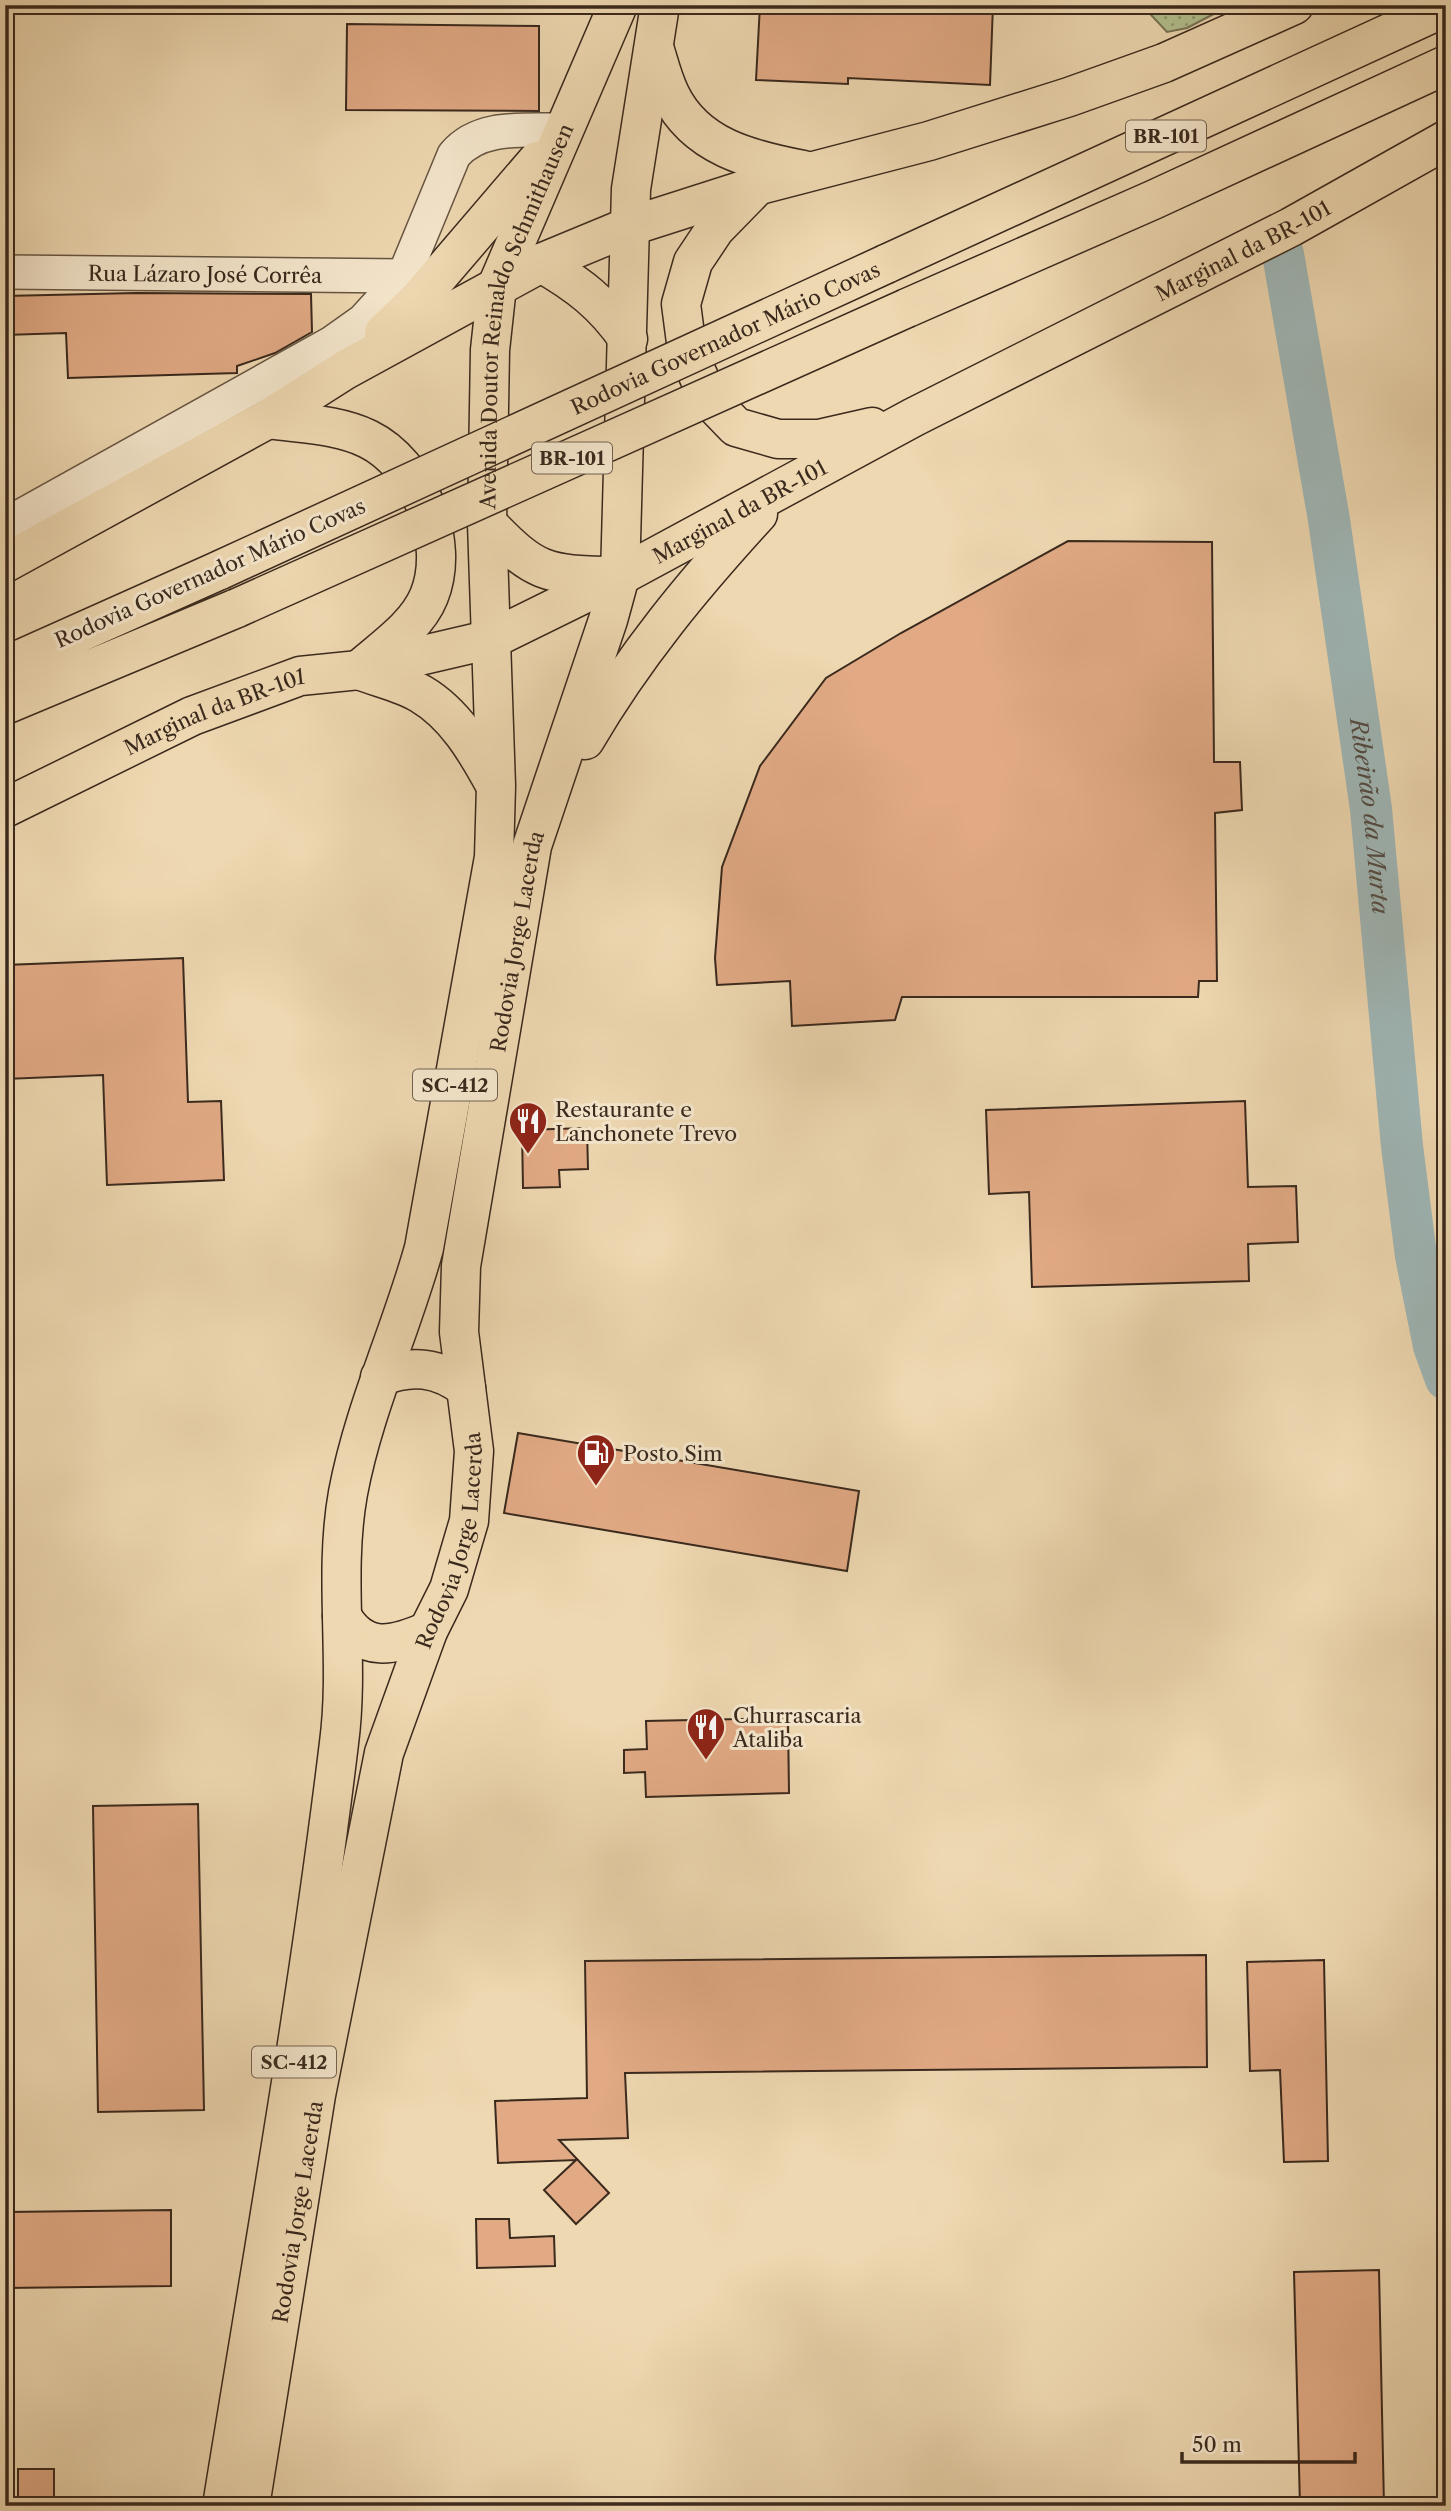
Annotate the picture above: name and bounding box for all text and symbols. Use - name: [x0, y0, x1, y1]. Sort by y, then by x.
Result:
- street label: Avenida Doutor Reinaldo Schmithausen: [475, 120, 578, 511]
- road number: BR-101: [1126, 120, 1206, 152]
- street label: Marginal da BR-101: [1151, 195, 1335, 306]
- street label: Rodovia Governador Mário Covas: [567, 256, 884, 420]
- street label: Rua Lázaro José Corrêa: [88, 260, 323, 288]
- road number: BR-101: [532, 442, 612, 474]
- street label: Marginal da BR-101: [648, 454, 831, 569]
- street label: Rodovia Governador Mário Covas: [51, 493, 369, 653]
- street label: Marginal da BR-101: [120, 663, 306, 760]
- water label: Ribeirão da Murta: [1344, 714, 1395, 916]
- street label: Rodovia Jorge Lacerda: [485, 826, 549, 1054]
- road number: SC-412: [413, 1070, 497, 1100]
- place label: Restaurante e Lanchonete Trevo: [555, 1097, 737, 1146]
- restaurant icon: Restaurante e Lanchonete Trevo: [507, 1100, 549, 1155]
- street label: Rodovia Jorge Lacerda: [410, 1430, 487, 1652]
- fuel station icon: Posto Sim: [575, 1432, 617, 1487]
- place label: Posto Sim: [623, 1441, 723, 1466]
- place label: Churrascaria Ataliba: [732, 1703, 862, 1752]
- restaurant icon: Churrascaria Ataliba: [685, 1706, 727, 1761]
- road number: SC-412: [252, 2046, 336, 2078]
- street label: Rodovia Jorge Lacerda: [267, 2098, 328, 2325]
- scale bar: [1182, 2420, 1355, 2464]
- text: 50 m: [1192, 2432, 1242, 2457]

